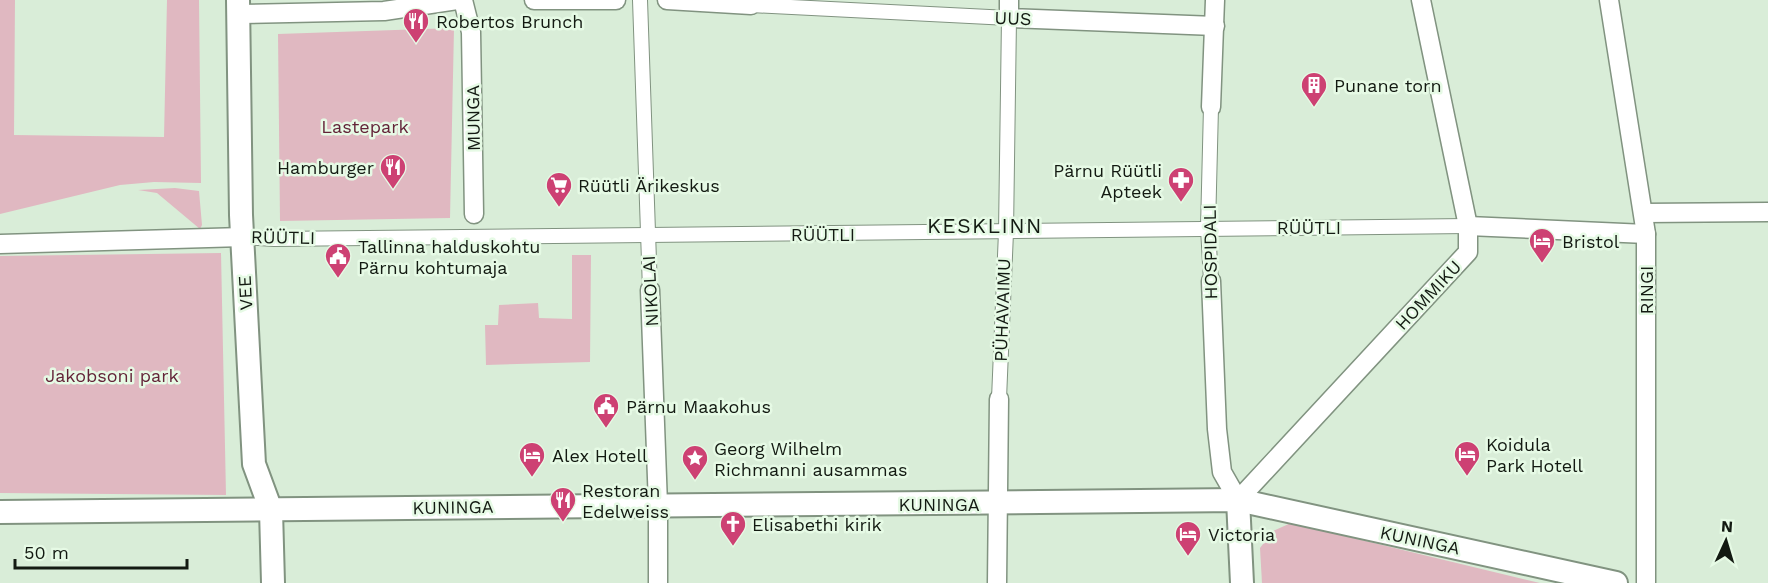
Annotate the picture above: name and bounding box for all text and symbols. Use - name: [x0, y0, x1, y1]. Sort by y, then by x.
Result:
- restaurant icon: Robertos Brunch: [401, 6, 431, 44]
- street label: UUS: [994, 7, 1032, 29]
- place label: Robertos Brunch: [436, 11, 583, 32]
- building icon: Punane torn: [1299, 70, 1329, 108]
- place label: Punane torn: [1334, 75, 1442, 96]
- street label: MUNGA: [462, 85, 484, 151]
- park label: Lastepark: [321, 116, 409, 137]
- restaurant icon: Hamburger: [378, 152, 408, 190]
- place label: Hamburger: [277, 157, 374, 178]
- place label: Pärnu Rüütli Apteek: [1053, 160, 1162, 202]
- pharmacy icon: Pärnu Rüütli Apteek: [1166, 165, 1196, 203]
- supermarket icon: Rüütli Ärikeskus: [544, 170, 574, 208]
- place label: Rüütli Ärikeskus: [578, 175, 720, 196]
- street label: HOSPIDALI: [1199, 204, 1221, 300]
- district label: KESKLINN: [927, 213, 1043, 238]
- street label: RÜÜTLI: [1277, 217, 1341, 238]
- street label: RÜÜTLI: [791, 224, 855, 245]
- street label: RÜÜTLI: [251, 226, 315, 248]
- hotel icon: Bristol: [1527, 226, 1557, 264]
- place label: Bristol: [1562, 231, 1620, 252]
- place label: Tallinna halduskohtu Pärnu kohtumaja: [358, 236, 540, 278]
- public building icon: Tallinna halduskohtu Pärnu kohtumaja: [323, 241, 353, 279]
- street label: NIKOLAI: [638, 255, 662, 327]
- street label: HOMMIKU: [1391, 256, 1465, 334]
- street label: PÜHAVAIMU: [990, 258, 1014, 362]
- street label: RINGI: [1636, 266, 1657, 314]
- street label: VEE: [234, 275, 256, 311]
- park label: Jakobsoni park: [45, 365, 179, 386]
- public building icon: Pärnu Maakohus: [591, 391, 621, 429]
- place label: Pärnu Maakohus: [626, 396, 771, 417]
- place label: Koidula Park Hotell: [1486, 434, 1584, 476]
- place label: Georg Wilhelm Richmanni ausammas: [714, 438, 907, 480]
- hotel icon: Koidula Park Hotell: [1452, 439, 1482, 477]
- hotel icon: Alex Hotell: [517, 440, 547, 478]
- place icon: Georg Wilhelm Richmanni ausammas: [680, 443, 710, 481]
- place label: Alex Hotell: [552, 445, 648, 466]
- place label: Restoran Edelweiss: [582, 480, 669, 522]
- restaurant icon: Restoran Edelweiss: [548, 485, 578, 523]
- street label: KUNINGA: [898, 494, 980, 515]
- street label: KUNINGA: [412, 496, 494, 518]
- church icon: Elisabethi kirik: [718, 509, 748, 547]
- north arrow: [1696, 511, 1756, 571]
- place label: Elisabethi kirik: [752, 514, 882, 535]
- text: N: [1720, 517, 1734, 536]
- hotel icon: Victoria: [1173, 519, 1203, 557]
- street label: KUNINGA: [1378, 521, 1462, 559]
- place label: Victoria: [1208, 524, 1275, 545]
- scale bar: [15, 532, 188, 570]
- text: 50 m: [24, 542, 69, 563]

